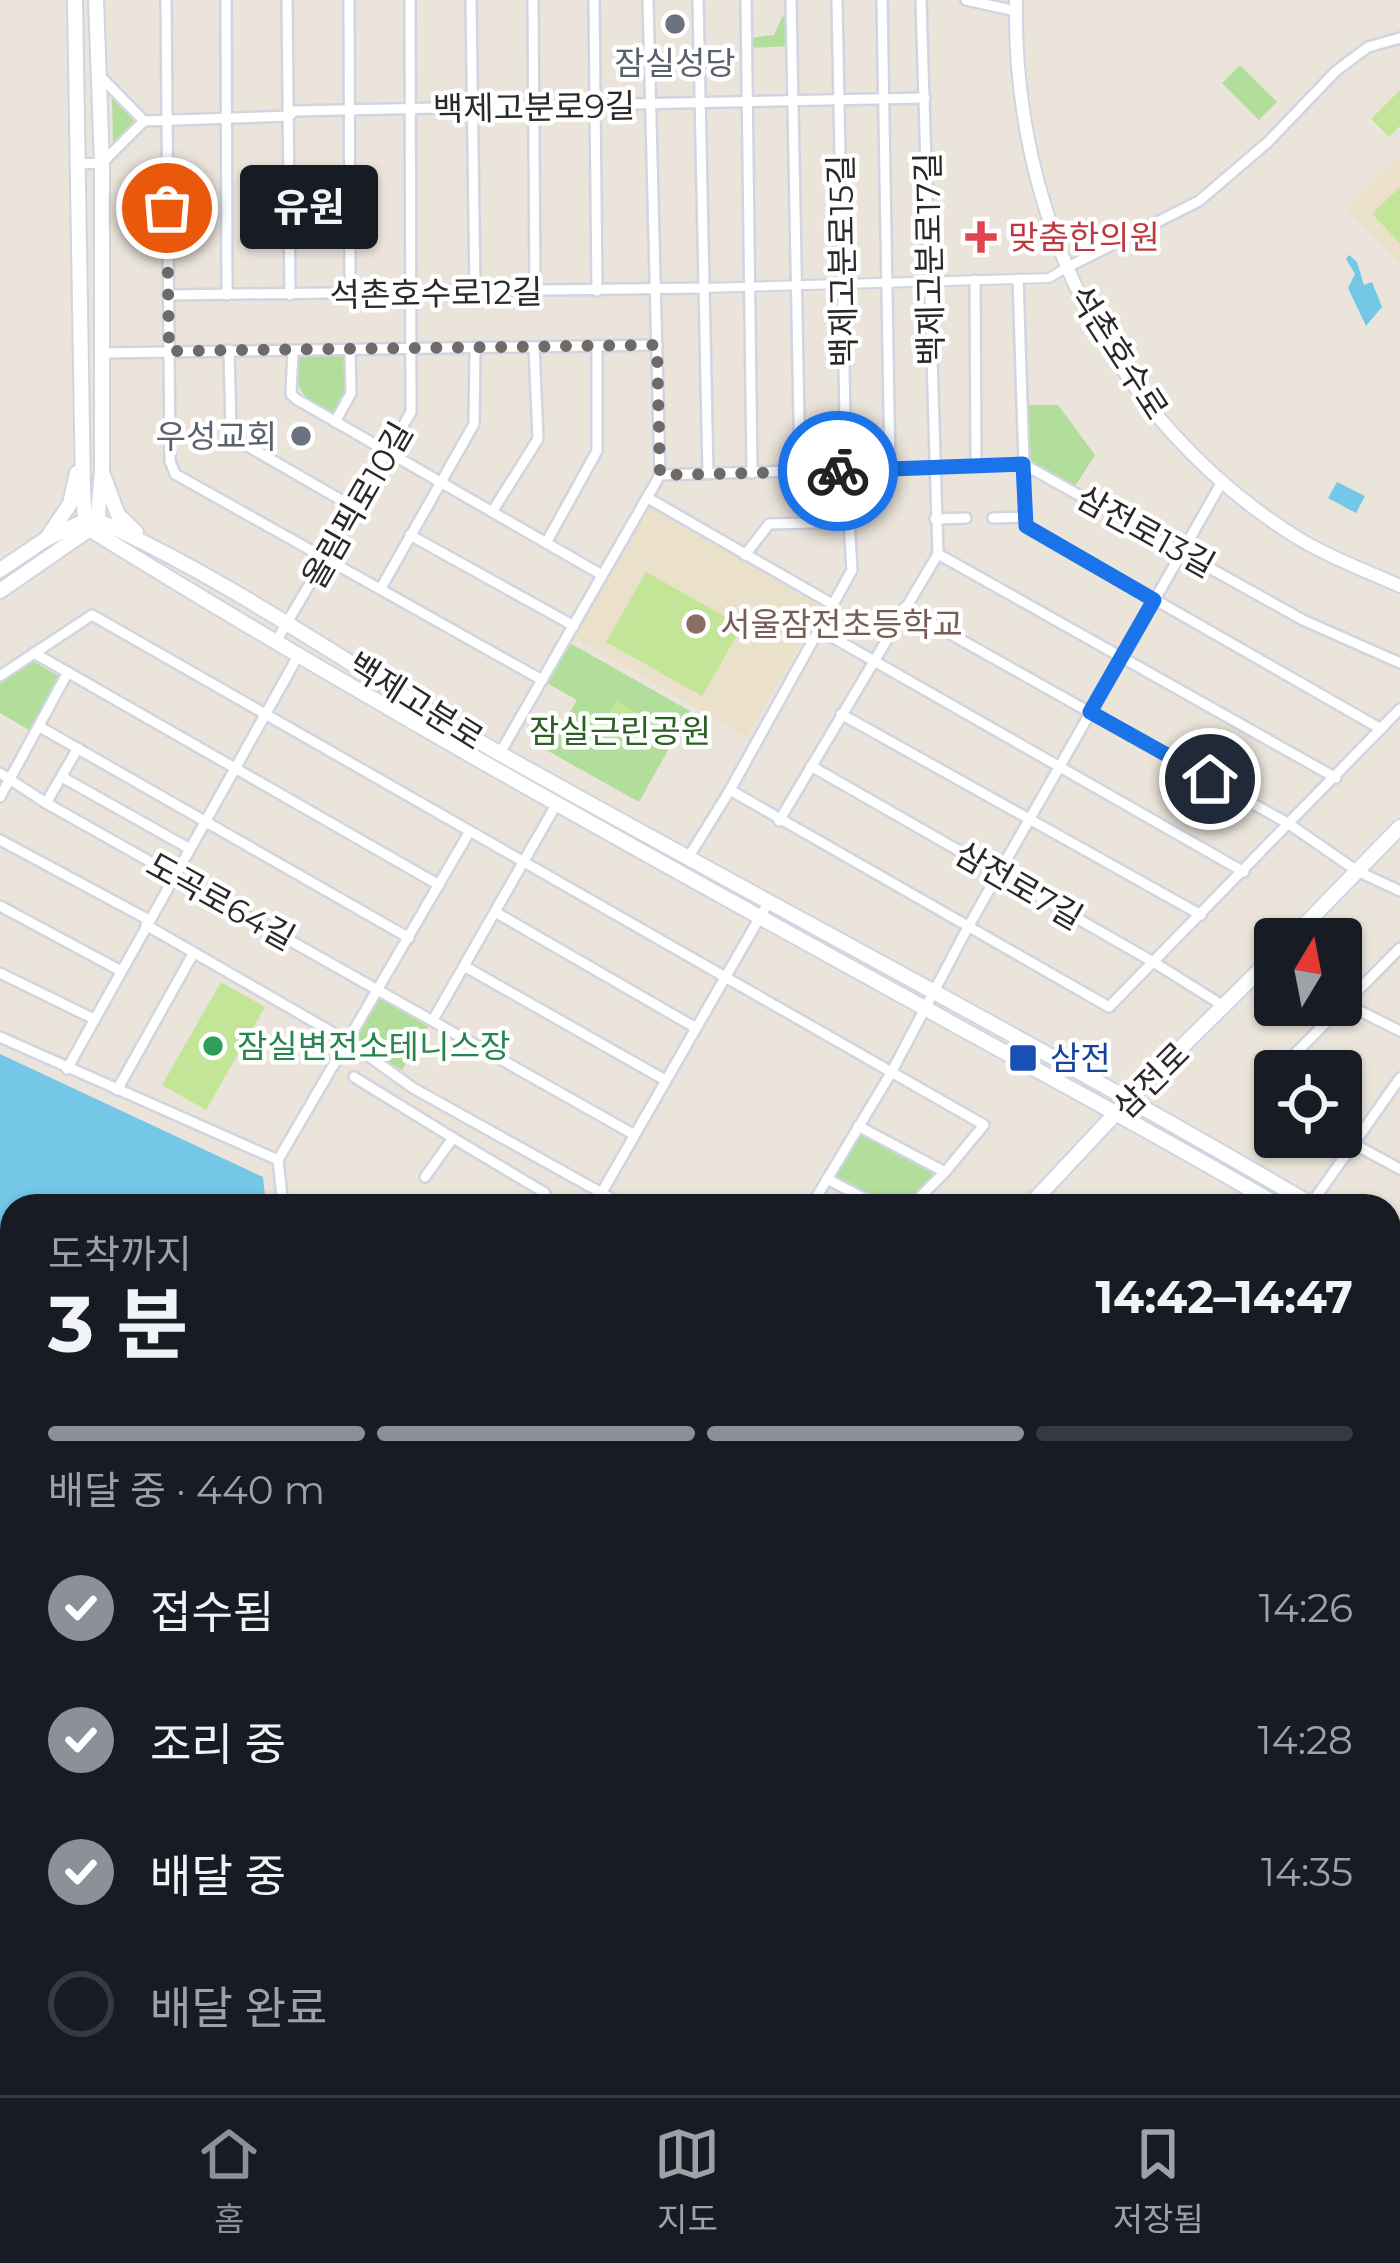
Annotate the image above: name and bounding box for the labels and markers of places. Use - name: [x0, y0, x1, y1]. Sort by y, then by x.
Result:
- marker: 잠실성당: [662, 11, 688, 37]
- place label: 잠실성당: [614, 43, 736, 83]
- pin: [116, 157, 218, 259]
- callout: 유원: [239, 166, 377, 250]
- place label: 맞춤한의원: [1008, 217, 1160, 257]
- marker: 맞춤한의원: [965, 221, 997, 253]
- place label: 우성교회: [156, 416, 277, 456]
- marker: 우성교회: [288, 423, 314, 449]
- place label: 서울잠전초등학교: [720, 604, 963, 644]
- marker: 서울잠전초등학교: [683, 611, 709, 637]
- pin: [1159, 728, 1261, 830]
- place label: 잠실변전소테니스장: [237, 1026, 510, 1066]
- marker: 잠실변전소테니스장: [200, 1033, 226, 1059]
- place label: 삼전: [1050, 1038, 1111, 1078]
- marker: 삼전: [1007, 1042, 1039, 1074]

